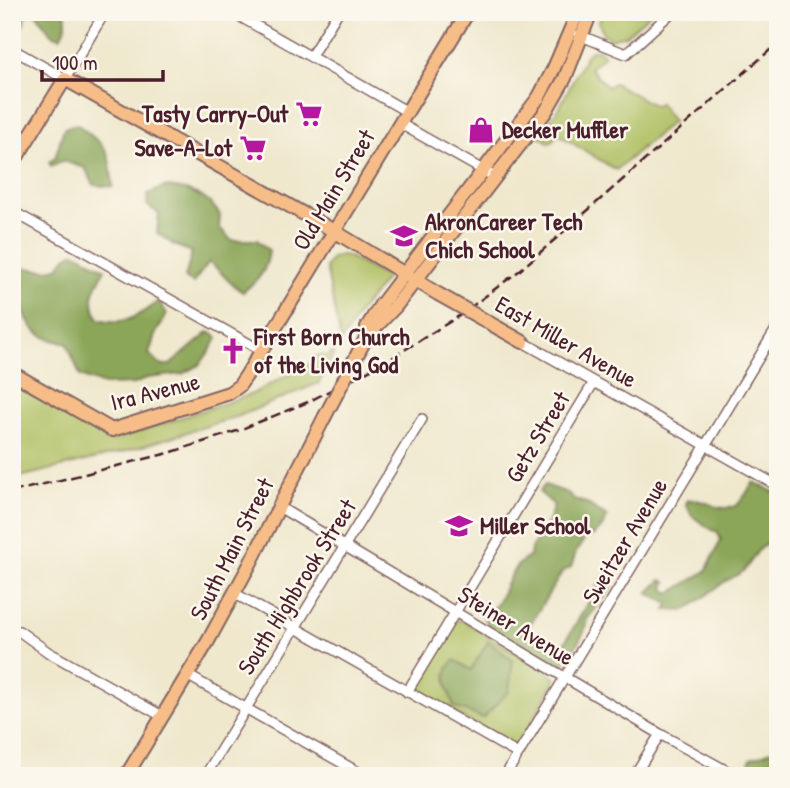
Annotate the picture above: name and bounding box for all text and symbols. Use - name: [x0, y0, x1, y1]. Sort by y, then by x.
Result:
- scale bar: [42, 38, 163, 82]
- text: 100 m: [52, 48, 98, 77]
- place label: Tasty Carry-Out: [141, 97, 289, 130]
- supermarket icon: Tasty Carry-Out: [294, 99, 324, 129]
- place label: Decker Muffler: [502, 113, 629, 145]
- shop icon: Decker Muffler: [466, 115, 496, 145]
- street label: Old Main Street: [284, 122, 382, 256]
- place label: Save-A-Lot: [134, 131, 233, 163]
- supermarket icon: Save-A-Lot: [238, 133, 268, 163]
- place label: AkronCareer Tech Chich School: [425, 205, 582, 265]
- school or university icon: AkronCareer Tech Chich School: [389, 221, 419, 251]
- street label: East Miller Avenue: [490, 288, 643, 395]
- place label: First Born Church of the Living God: [253, 320, 410, 381]
- church icon: First Born Church of the Living God: [218, 336, 248, 366]
- street label: Ira Avenue: [107, 364, 203, 418]
- street label: Getz Street: [497, 384, 577, 488]
- street label: South Main Street: [182, 471, 281, 625]
- street label: Sweitzer Avenue: [574, 472, 674, 609]
- street label: South Highbrook Street: [229, 492, 363, 680]
- place label: Miller School: [480, 509, 591, 541]
- school or university icon: Miller School: [444, 511, 474, 541]
- street label: Steiner Avenue: [452, 578, 581, 673]

